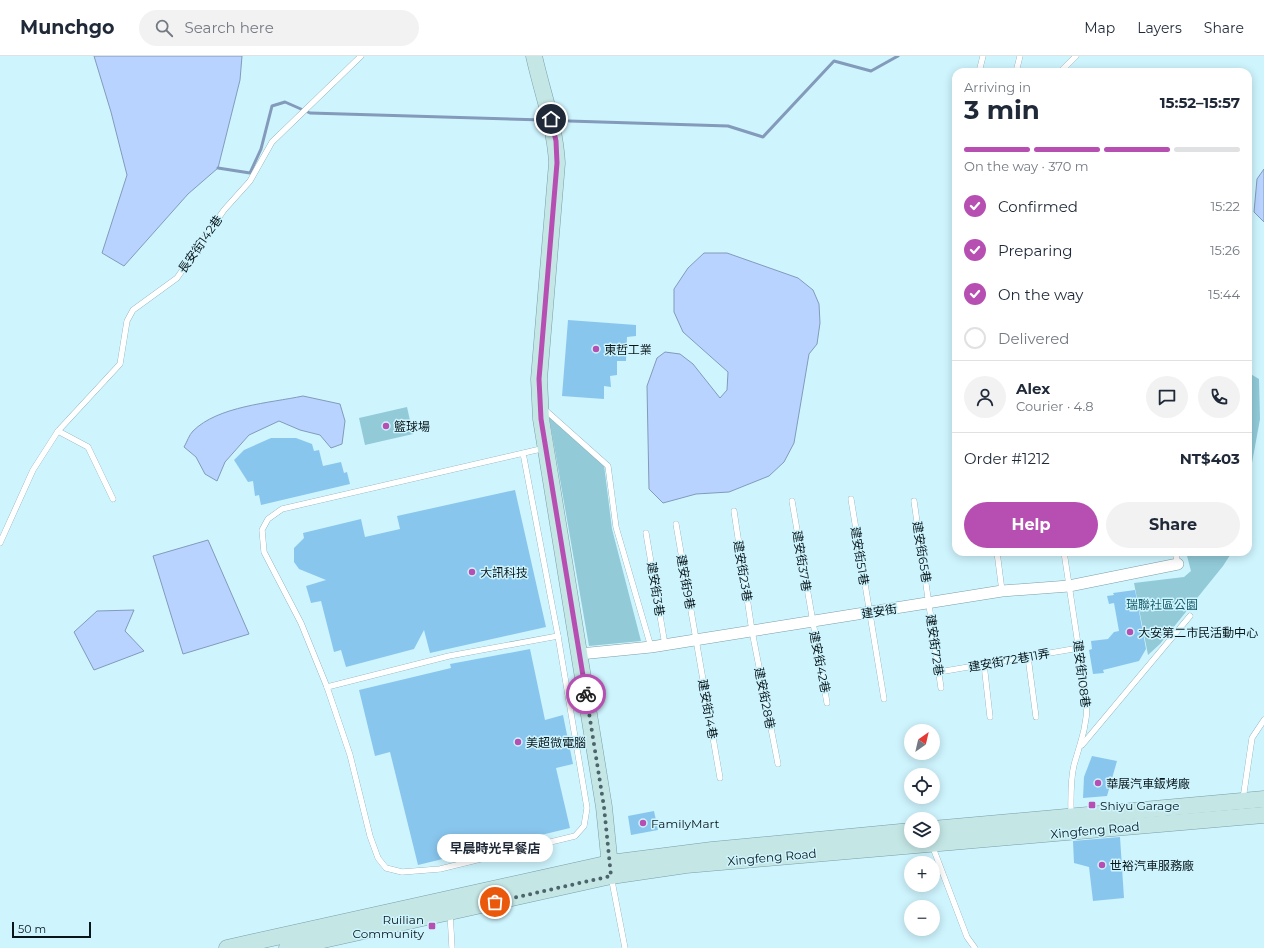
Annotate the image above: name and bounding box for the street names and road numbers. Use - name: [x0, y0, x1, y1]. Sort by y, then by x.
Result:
- street label: 長安街142巷: [175, 212, 225, 276]
- street label: 建安街65巷: [910, 520, 934, 584]
- street label: 建安街51巷: [848, 526, 872, 586]
- street label: 建安街37巷: [790, 529, 814, 593]
- street label: 建安街23巷: [731, 539, 755, 603]
- street label: 建安街9巷: [674, 553, 698, 611]
- street label: 建安街3巷: [644, 561, 668, 617]
- street label: 建安街: [860, 601, 898, 621]
- street label: 建安街72巷: [923, 613, 947, 677]
- street label: 建安街42巷: [807, 630, 833, 694]
- street label: 建安街108巷: [1070, 639, 1094, 709]
- street label: 建安街72巷11弄: [967, 645, 1051, 675]
- street label: 建安街28巷: [752, 666, 778, 730]
- street label: 建安街14巷: [695, 678, 721, 740]
- street label: Xingfeng Road: [1050, 819, 1140, 841]
- street label: Xingfeng Road: [727, 846, 817, 868]

